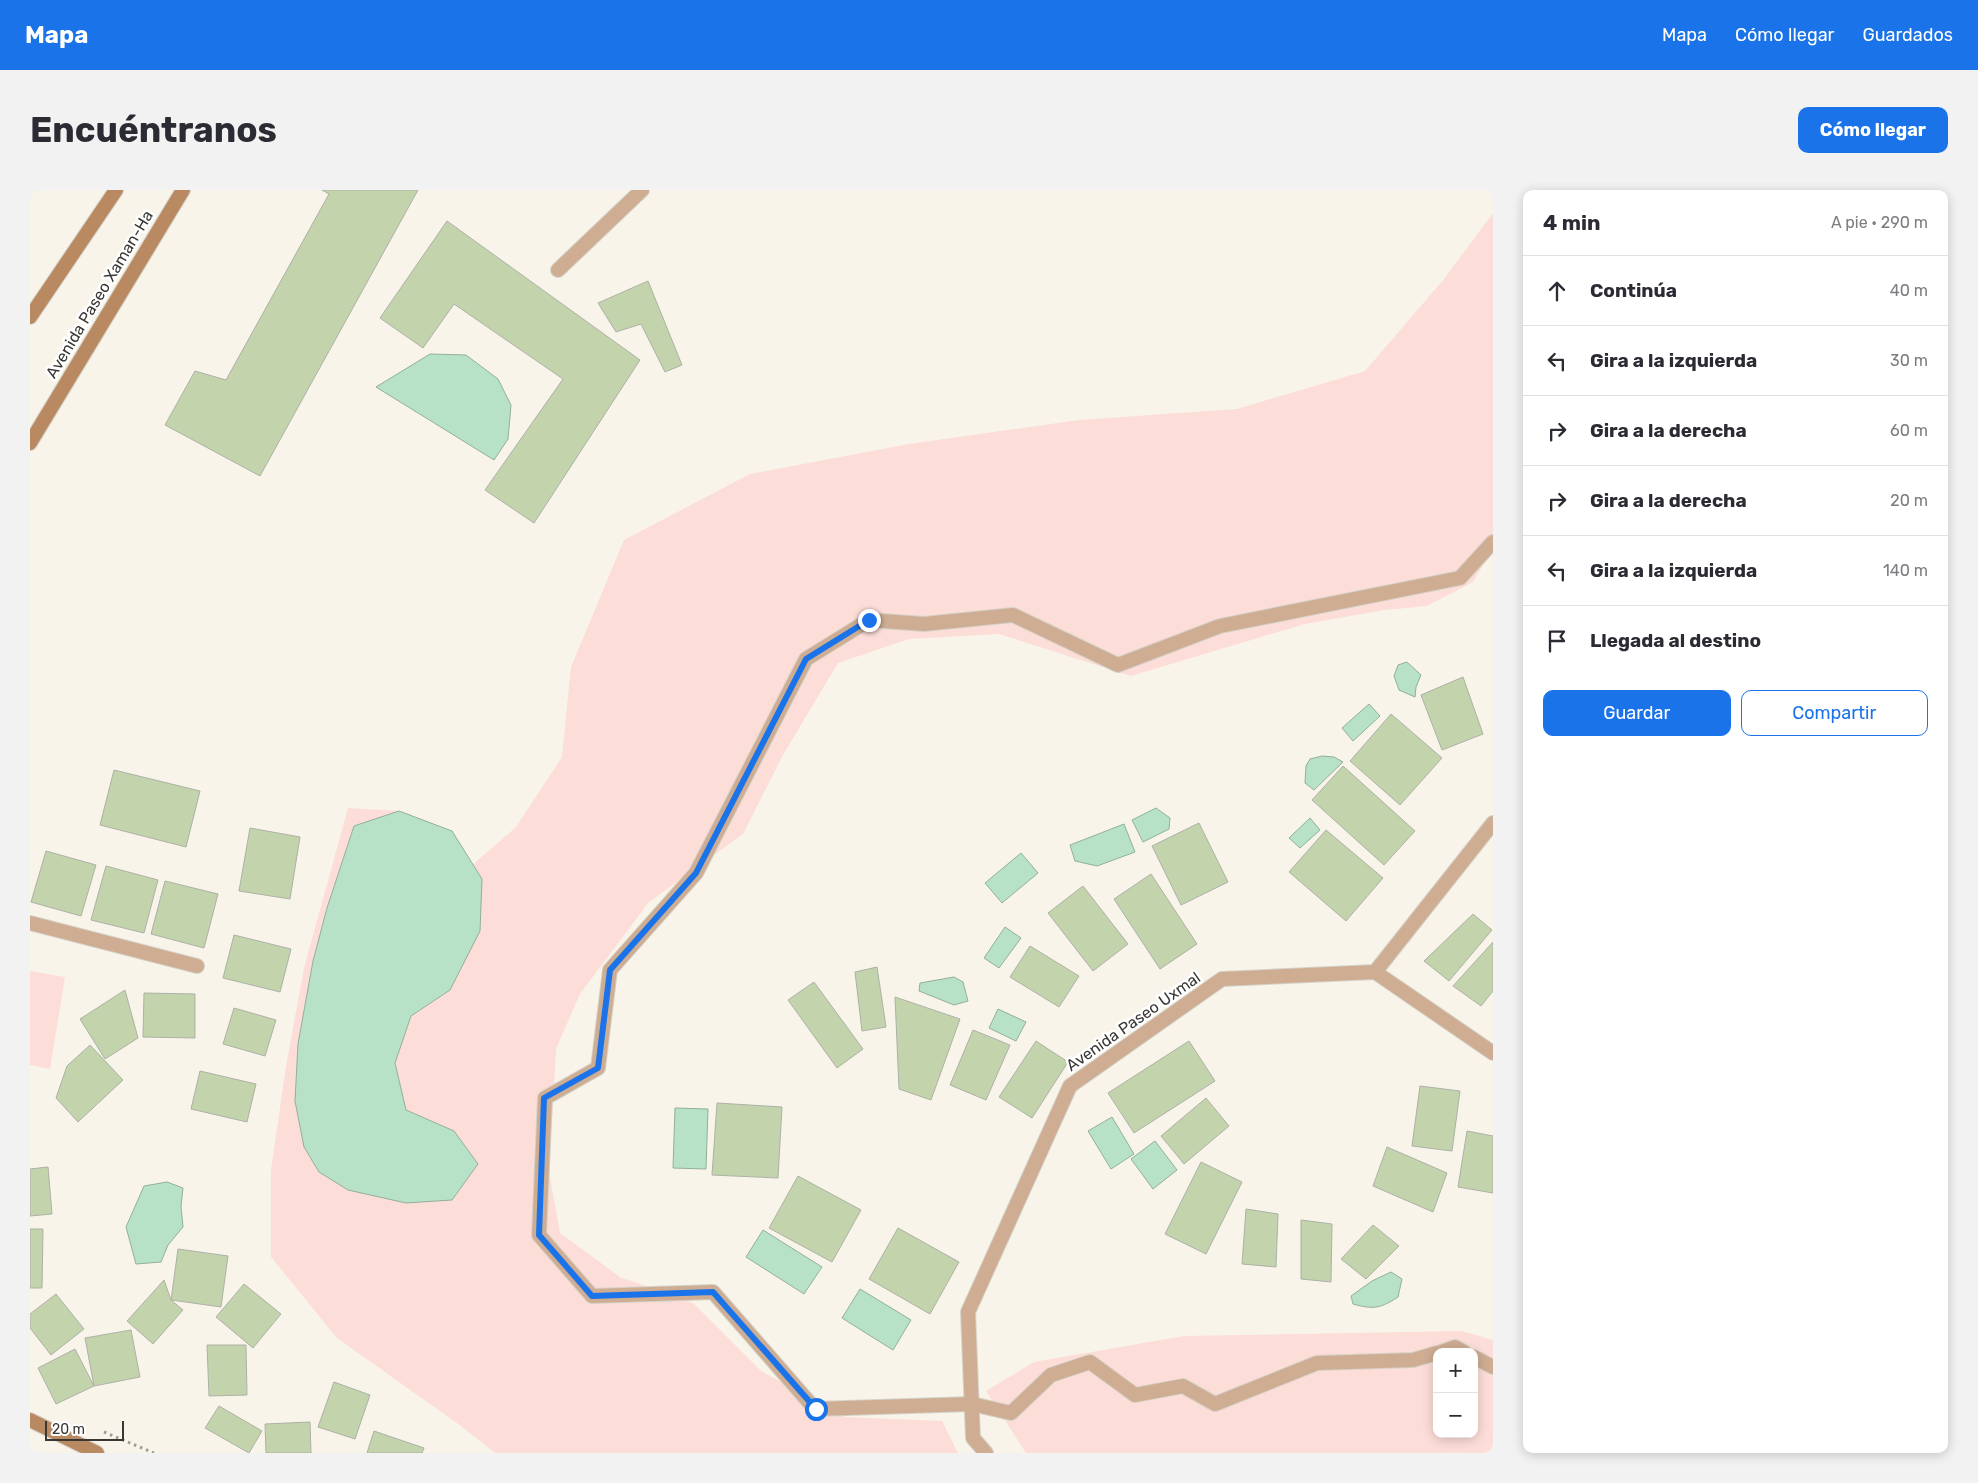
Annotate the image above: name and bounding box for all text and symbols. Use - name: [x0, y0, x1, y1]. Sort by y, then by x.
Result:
- text: Mapa: [25, 21, 88, 49]
- text: Mapa: [1662, 24, 1707, 46]
- text: Cómo llegar: [1735, 24, 1834, 46]
- text: Guardados: [1862, 24, 1953, 46]
- button: Cómo llegar: [1798, 107, 1948, 153]
- text: Encuéntranos: [30, 109, 277, 151]
- street label: Avenida Paseo Xaman-Ha: [42, 207, 157, 382]
- text: 4 min: [1543, 210, 1601, 235]
- text: A pie · 290 m: [1831, 213, 1928, 232]
- icon: ahead: [1543, 277, 1571, 305]
- text: Continúa: [1590, 279, 1677, 302]
- text: 40 m: [1890, 281, 1928, 300]
- icon: left: [1543, 347, 1571, 375]
- text: Gira a la izquierda: [1590, 349, 1757, 372]
- text: 30 m: [1890, 351, 1928, 370]
- icon: right: [1543, 417, 1571, 445]
- text: Gira a la derecha: [1590, 419, 1747, 442]
- text: 60 m: [1890, 421, 1928, 440]
- icon: right: [1543, 487, 1571, 515]
- text: Gira a la derecha: [1590, 489, 1747, 512]
- text: 20 m: [1890, 491, 1928, 510]
- icon: left: [1543, 557, 1571, 585]
- text: Gira a la izquierda: [1590, 559, 1757, 582]
- text: 140 m: [1883, 561, 1928, 580]
- route end: [858, 609, 881, 632]
- icon: arrive: [1543, 627, 1571, 655]
- text: Llegada al destino: [1590, 629, 1761, 652]
- button: Guardar: [1543, 690, 1731, 736]
- button: Compartir: [1741, 690, 1928, 736]
- street label: Avenida Paseo Uxmal: [1062, 968, 1204, 1075]
- map controls: [1433, 1348, 1478, 1438]
- button: +: [1433, 1348, 1478, 1393]
- button: −: [1433, 1393, 1478, 1438]
- route start: [805, 1398, 828, 1421]
- scale bar: [45, 1418, 124, 1441]
- text: 20 m: [52, 1421, 85, 1438]

